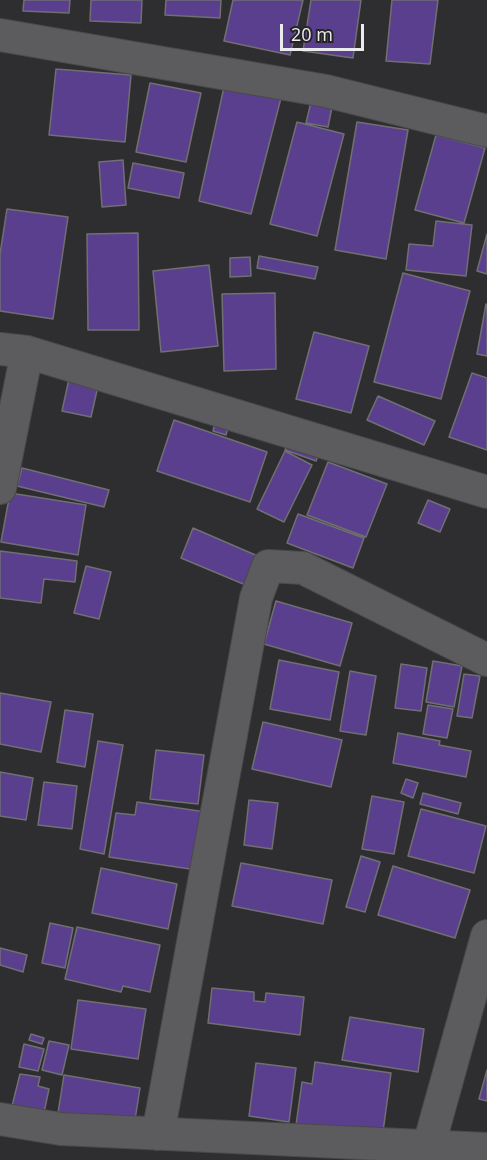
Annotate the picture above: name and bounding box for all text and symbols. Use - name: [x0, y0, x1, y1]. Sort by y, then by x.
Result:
- scale bar: [283, 12, 367, 50]
- text: 20 m: [291, 22, 333, 46]

